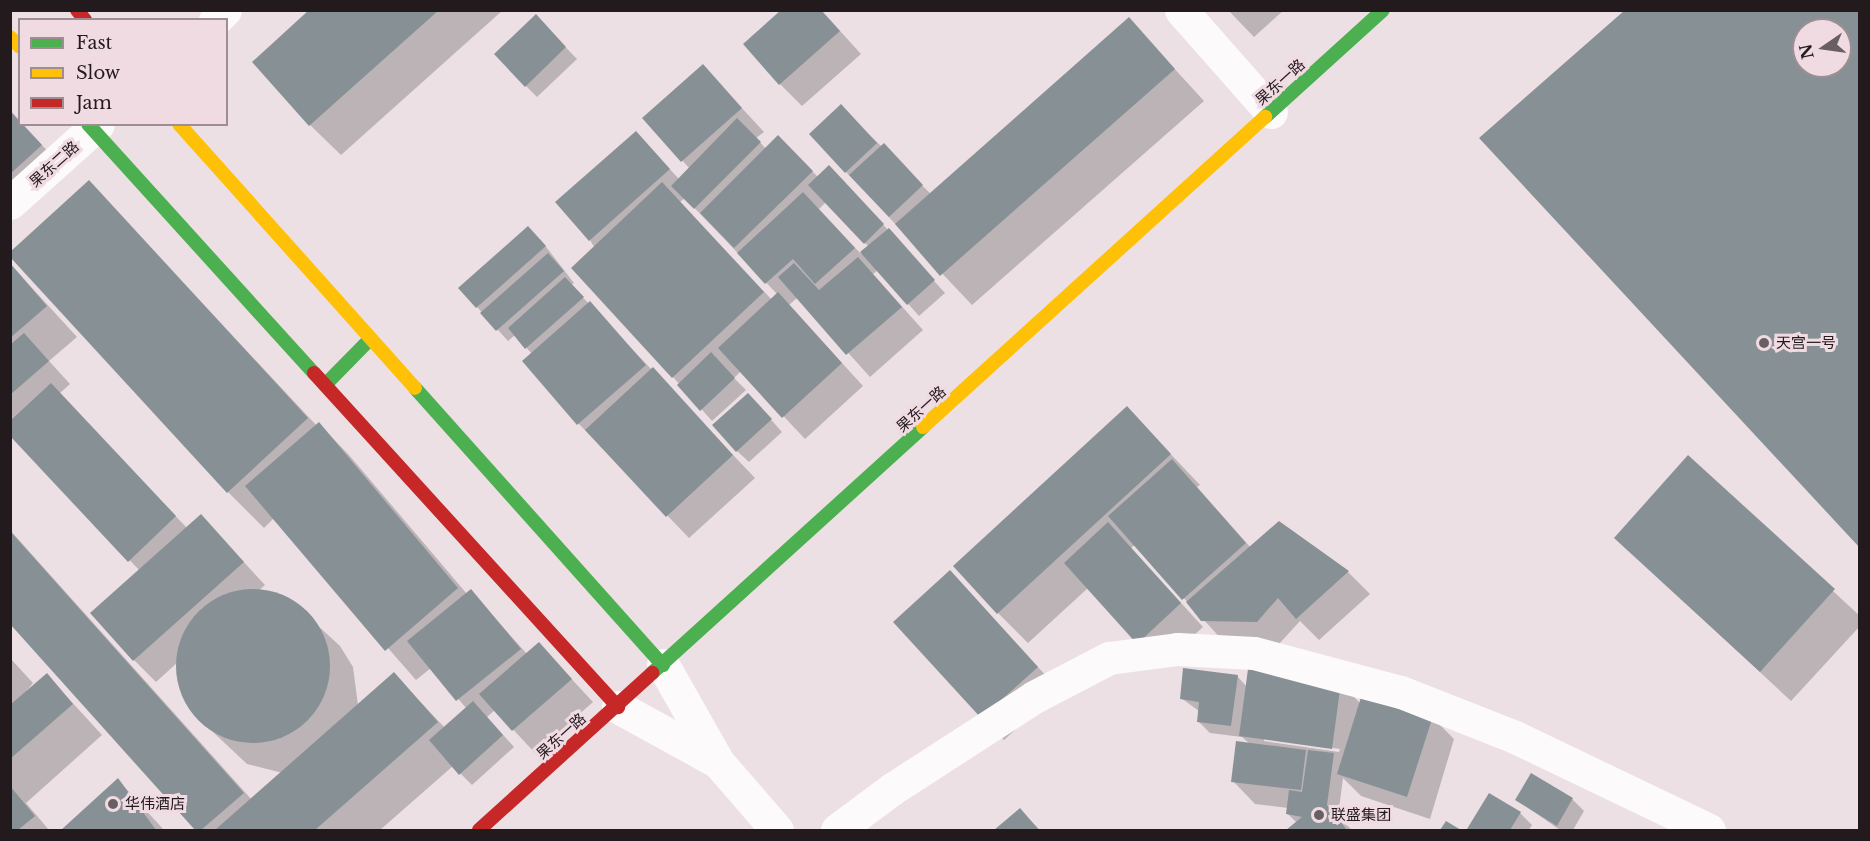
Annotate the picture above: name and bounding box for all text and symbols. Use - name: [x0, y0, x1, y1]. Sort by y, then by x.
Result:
- legend: [18, 18, 228, 126]
- north arrow: [1792, 18, 1852, 78]
- text: Fast: [76, 32, 112, 54]
- text: N: [1795, 42, 1818, 61]
- street label: 果东一路: [1252, 55, 1308, 109]
- text: Slow: [76, 62, 120, 84]
- text: Jam: [76, 92, 112, 114]
- street label: 果东二路: [26, 137, 82, 191]
- place label: 天宫一号: [1776, 334, 1836, 352]
- marker: 天宫一号: [1757, 336, 1771, 350]
- street label: 果东一路: [893, 382, 949, 436]
- street label: 果东一路: [533, 709, 589, 763]
- place label: 华伟酒店: [125, 795, 185, 813]
- marker: 华伟酒店: [106, 797, 120, 811]
- place label: 联盛集团: [1331, 806, 1391, 824]
- marker: 联盛集团: [1312, 808, 1326, 822]

